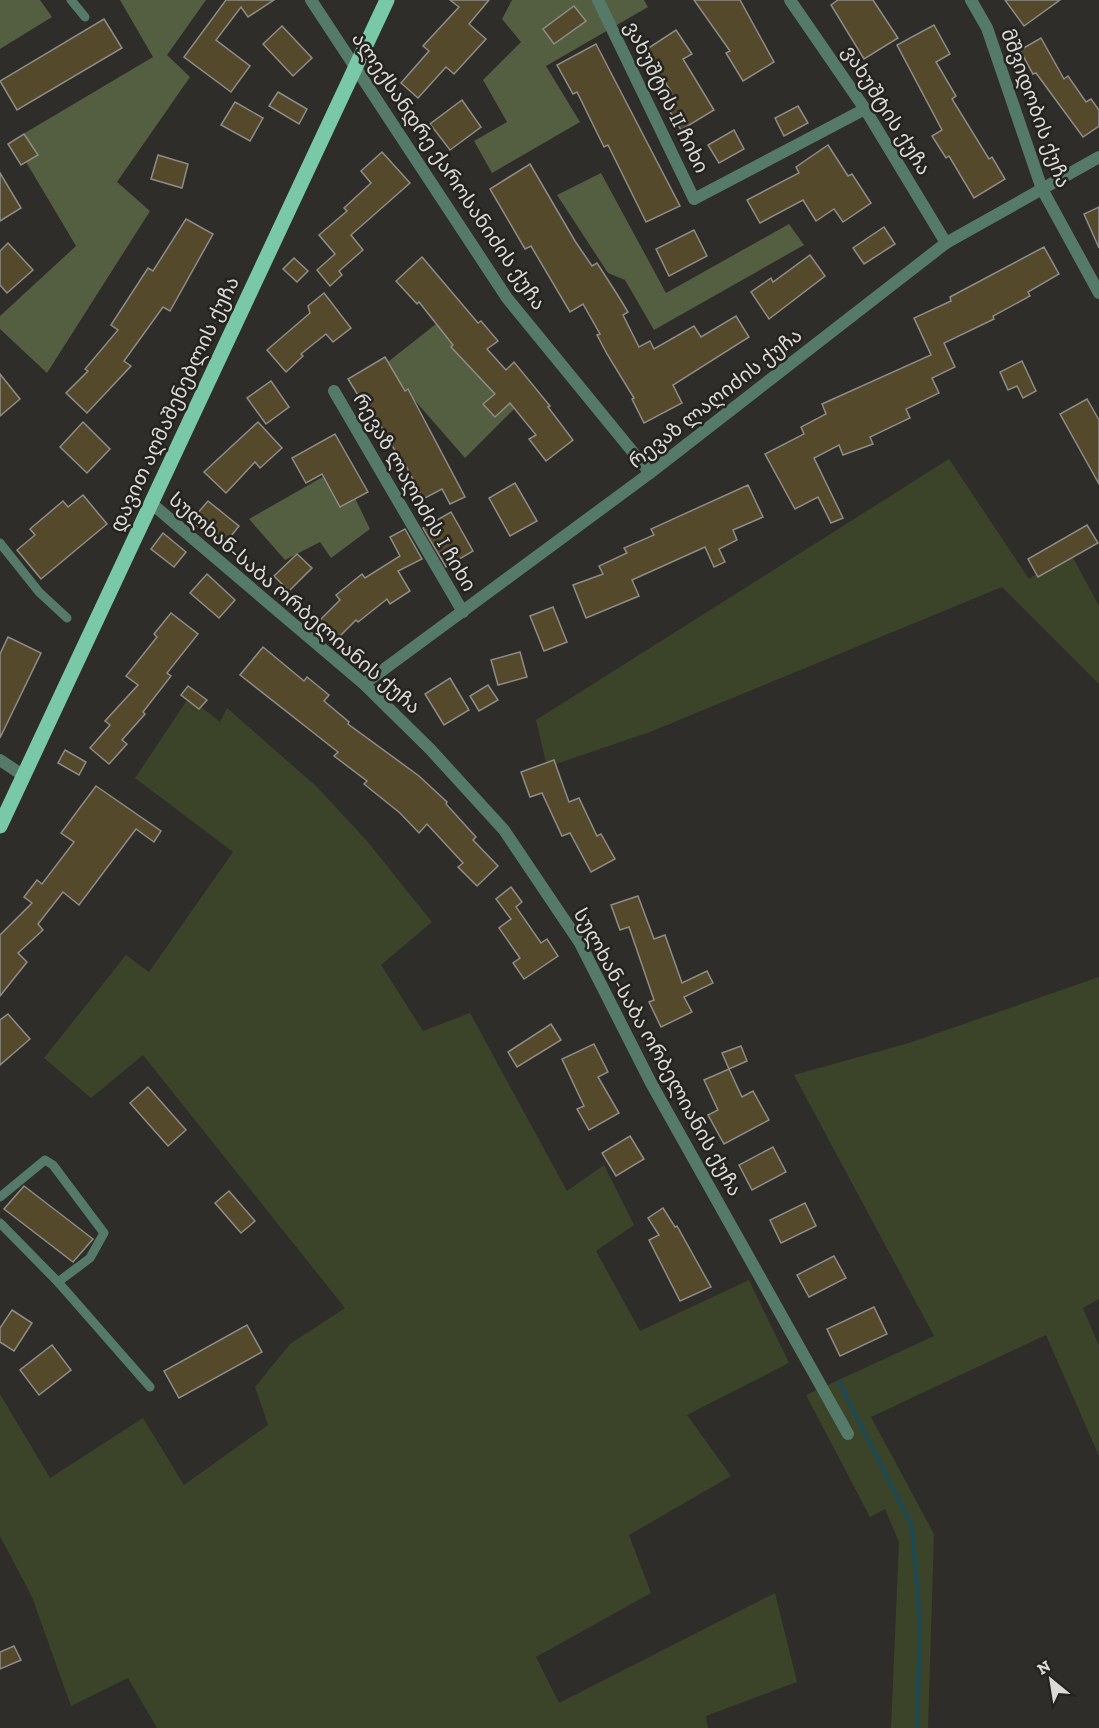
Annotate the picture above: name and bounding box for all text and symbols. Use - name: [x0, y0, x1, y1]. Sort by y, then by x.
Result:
- street label: ვახუშტის II ჩიხი: [620, 17, 714, 177]
- street label: მშვიდობის ქუჩა: [995, 25, 1076, 191]
- street label: ალექსანდრე ქაროსანიძის ქუჩა: [346, 28, 551, 315]
- street label: ვახუშტის ქუჩა: [838, 41, 936, 179]
- street label: დავით აღმაშენებლის ქუჩა: [104, 272, 245, 536]
- street label: რევაზ ლაღიძის ქუჩა: [623, 323, 807, 474]
- street label: რევაზ ლაღიძის I ჩიხი: [348, 389, 482, 596]
- street label: სულხან-საბა ორბელიანის ქუჩა: [164, 487, 426, 720]
- street label: სულხან-საბა ორბელიანის ქუჩა: [568, 904, 747, 1201]
- north arrow: [1021, 1650, 1081, 1710]
- text: N: [1034, 1656, 1054, 1679]

